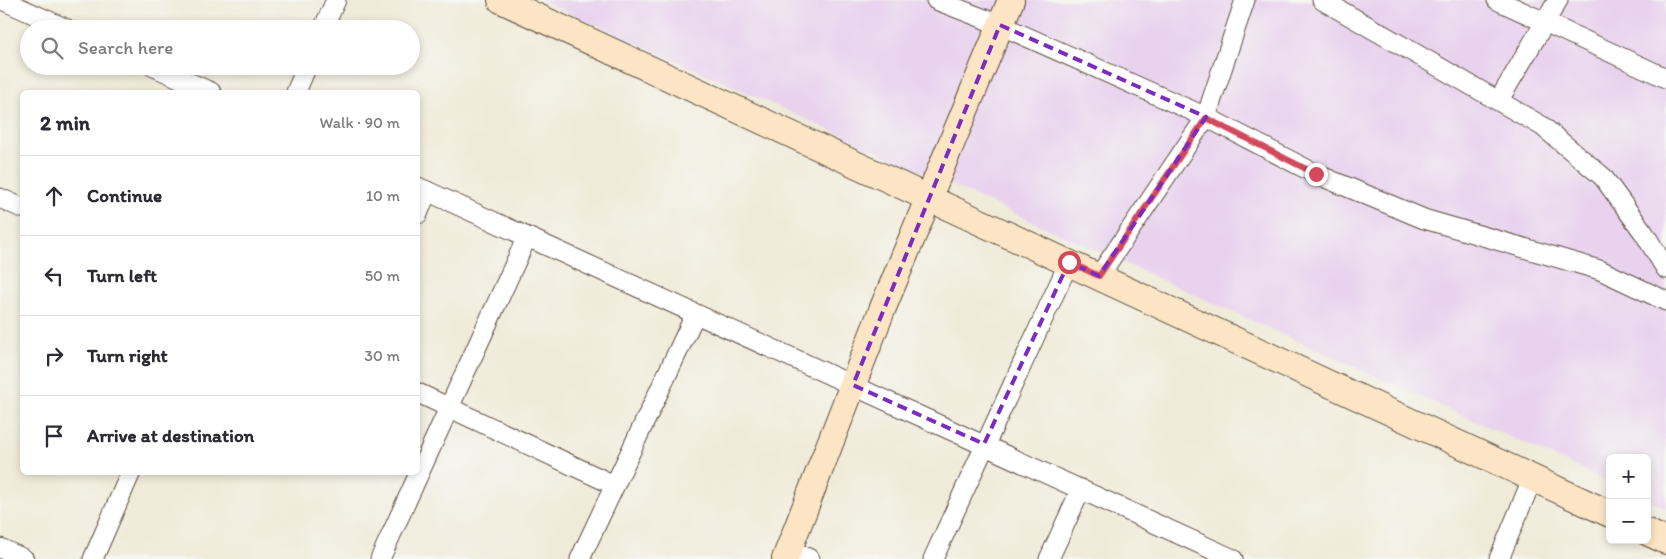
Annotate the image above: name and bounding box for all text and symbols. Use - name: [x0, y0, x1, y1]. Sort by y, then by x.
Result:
- search box: [20, 20, 420, 75]
- icon: search: [38, 34, 66, 62]
- text: Search here: [78, 36, 173, 59]
- text: 2 min: [40, 110, 90, 135]
- text: Walk · 90 m: [320, 113, 400, 132]
- route end: [1305, 163, 1328, 186]
- icon: ahead: [40, 182, 68, 210]
- text: Continue: [87, 184, 162, 207]
- text: 10 m: [366, 186, 400, 205]
- route start: [1058, 251, 1081, 274]
- icon: left: [40, 262, 68, 290]
- text: Turn left: [87, 264, 157, 287]
- text: 50 m: [365, 266, 400, 285]
- icon: right: [40, 342, 68, 370]
- text: Turn right: [87, 344, 168, 367]
- text: 30 m: [364, 346, 400, 365]
- icon: arrive: [40, 422, 68, 450]
- text: Arrive at destination: [87, 424, 254, 447]
- map controls: [1606, 454, 1651, 544]
- button: +: [1606, 454, 1651, 499]
- button: −: [1606, 499, 1651, 544]

